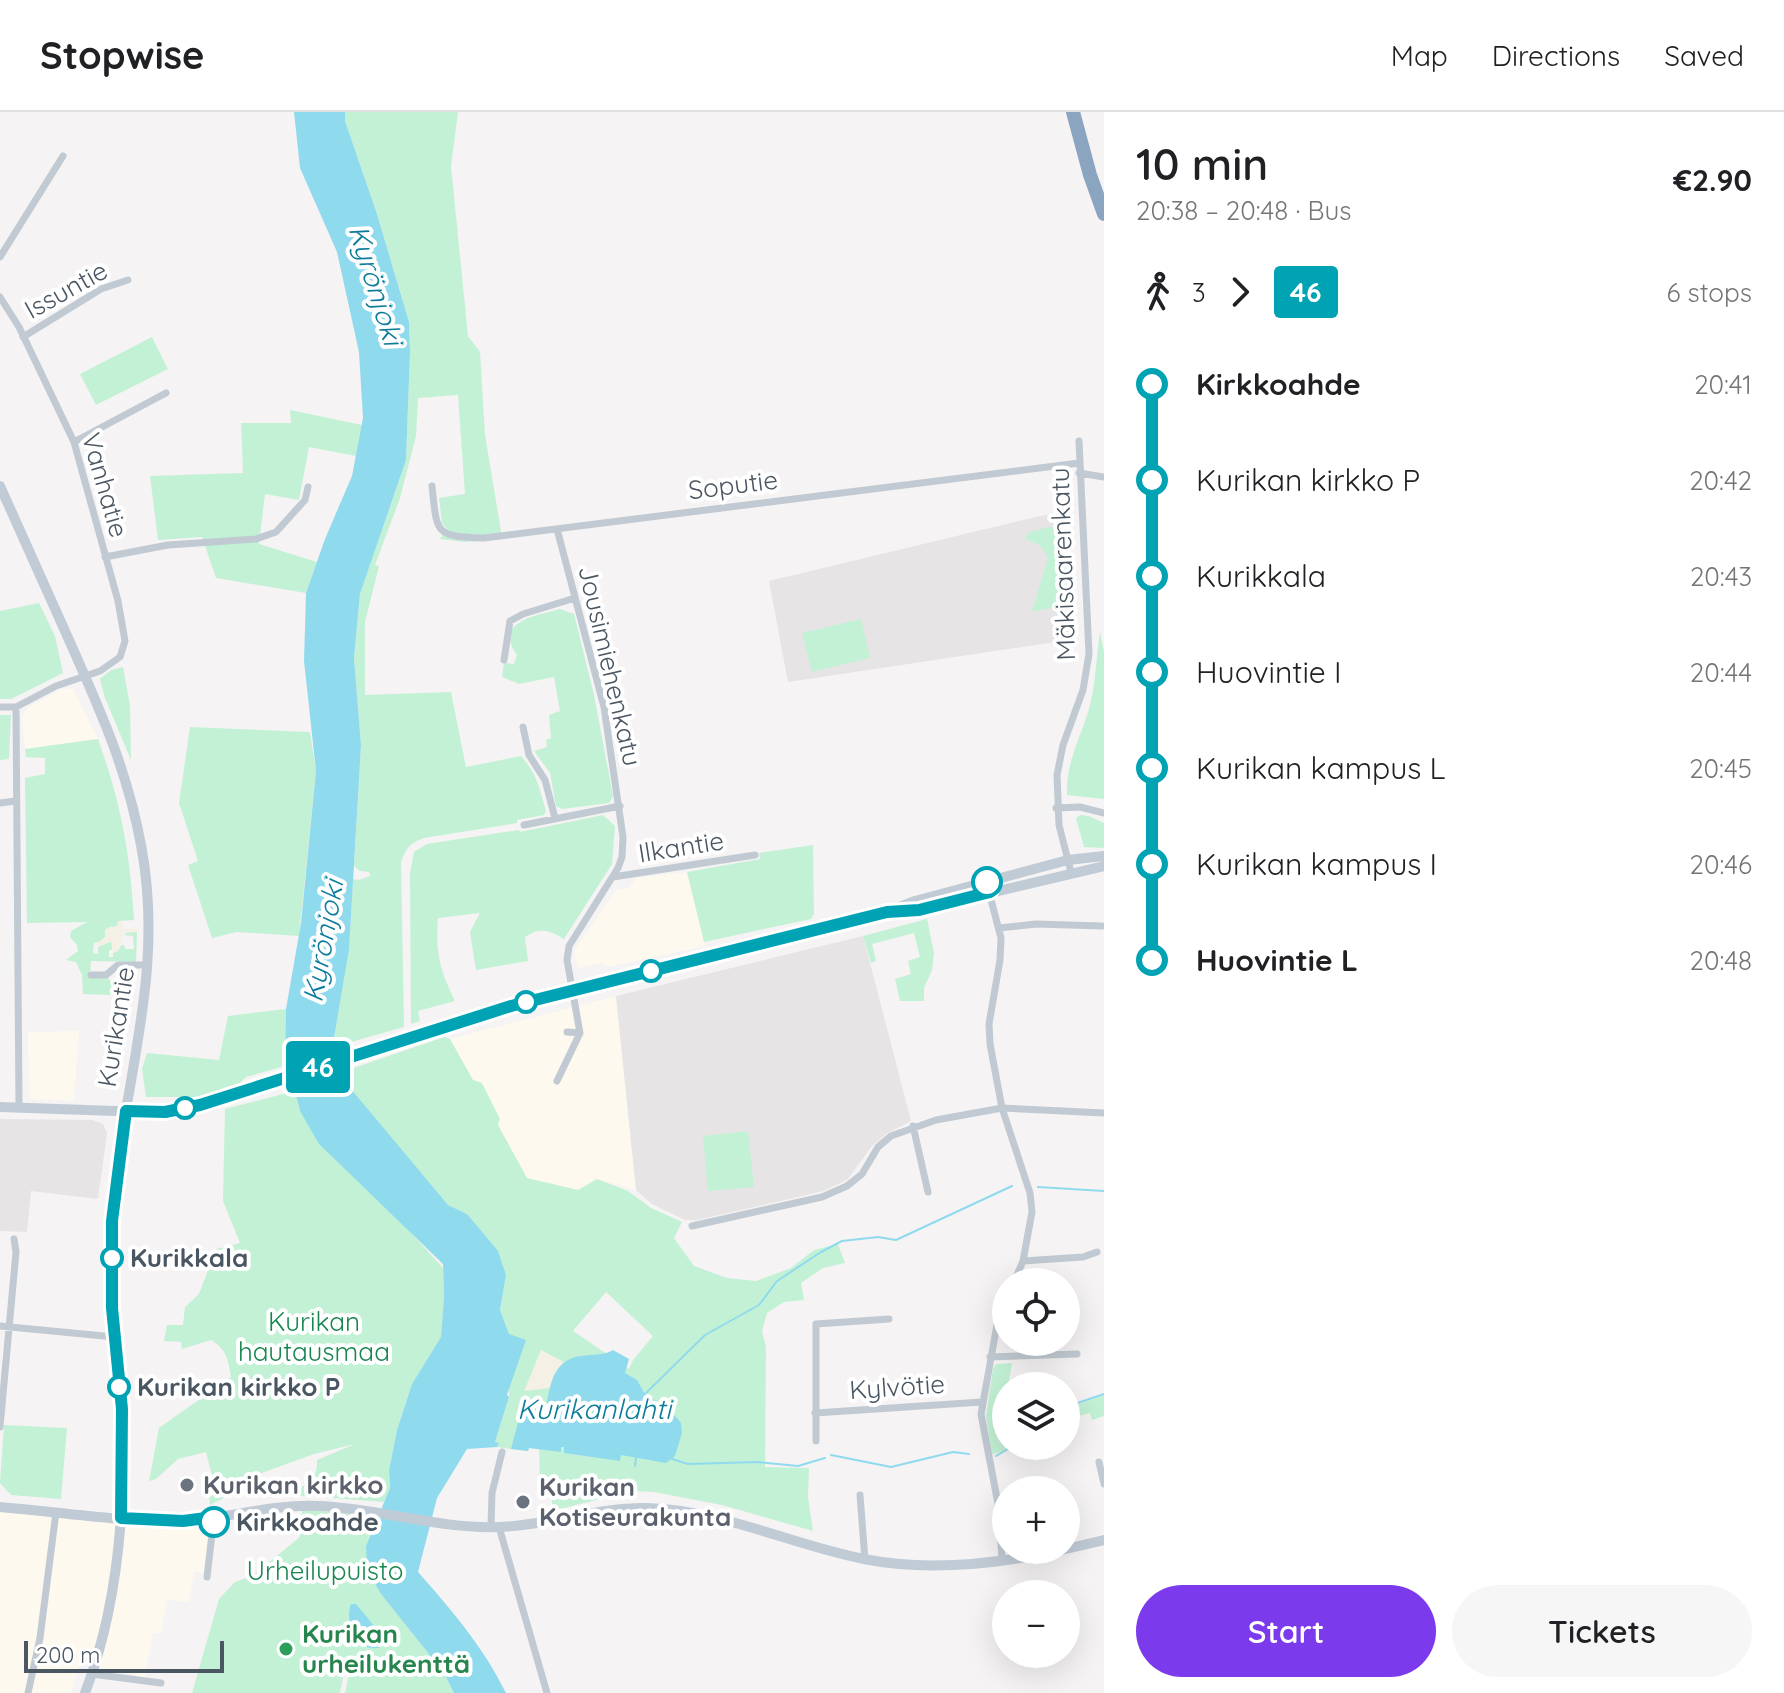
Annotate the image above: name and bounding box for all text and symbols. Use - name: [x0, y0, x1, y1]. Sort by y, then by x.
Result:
- text: Stopwise: [40, 31, 205, 79]
- text: Map: [1391, 38, 1448, 73]
- text: Directions: [1492, 38, 1620, 73]
- text: Saved: [1664, 38, 1744, 73]
- text: 10 min: [1136, 136, 1268, 191]
- text: €2.90: [1673, 161, 1752, 199]
- text: 20:38 – 20:48 · Bus: [1136, 194, 1352, 227]
- water label: Kyrönjoki: [342, 221, 412, 352]
- street label: Issuntie: [18, 253, 113, 326]
- icon: walk: [1136, 270, 1180, 314]
- icon: forward: [1218, 270, 1262, 314]
- text: 46: [1290, 274, 1322, 309]
- text: 3: [1192, 276, 1206, 309]
- text: 6 stops: [1666, 276, 1752, 309]
- text: Kirkkoahde: [1196, 365, 1361, 403]
- text: 20:41: [1694, 368, 1752, 401]
- street label: Vanhatie: [75, 429, 136, 541]
- text: Kurikan kirkko P: [1196, 461, 1420, 499]
- street label: Soputie: [686, 463, 780, 506]
- text: 20:42: [1689, 464, 1752, 497]
- street label: Mäkisaarenkatu: [1043, 467, 1082, 661]
- text: Kurikkala: [1196, 557, 1326, 595]
- text: 20:43: [1690, 560, 1752, 593]
- street label: Jousimiehenkatu: [571, 562, 650, 769]
- text: Huovintie I: [1196, 653, 1342, 691]
- text: 20:44: [1690, 656, 1752, 689]
- text: Kurikan kampus L: [1196, 749, 1446, 787]
- text: 20:45: [1689, 752, 1752, 785]
- street label: Ilkantie: [636, 823, 726, 870]
- text: Kurikan kampus I: [1196, 845, 1437, 883]
- text: 20:46: [1690, 848, 1752, 881]
- unlabelled marker: [972, 867, 1002, 897]
- water label: Kyrönjoki: [295, 874, 351, 1005]
- text: Huovintie L: [1196, 941, 1358, 979]
- text: 20:48: [1690, 944, 1752, 977]
- unlabelled marker: [640, 960, 662, 982]
- street label: Kurikantie: [90, 964, 141, 1089]
- unlabelled marker: [515, 991, 537, 1013]
- line badge: 46: [282, 1041, 354, 1093]
- text: 46: [302, 1049, 334, 1084]
- unlabelled marker: [174, 1097, 196, 1119]
- place label: Kurikkala: [130, 1241, 248, 1274]
- marker: Kurikkala: [101, 1247, 123, 1269]
- map controls: [992, 1268, 1080, 1668]
- button: locate: [992, 1268, 1080, 1356]
- park label: Kurikan hautausmaa: [238, 1305, 390, 1368]
- street label: Kylvötie: [848, 1367, 946, 1406]
- place label: Kurikan kirkko P: [137, 1370, 340, 1403]
- button: layers: [992, 1372, 1080, 1460]
- marker: Kurikan kirkko P: [108, 1376, 130, 1398]
- water label: Kurikanlahti: [517, 1391, 674, 1426]
- place label: Kurikan kirkko: [203, 1468, 384, 1501]
- place label: Kurikan Kotiseurakunta: [539, 1470, 731, 1533]
- marker: Kurikan kirkko: [178, 1476, 196, 1494]
- button: +: [992, 1476, 1080, 1564]
- marker: Kurikan Kotiseurakunta: [514, 1493, 532, 1511]
- place label: Kirkkoahde: [236, 1505, 379, 1538]
- marker: Kirkkoahde: [199, 1507, 229, 1537]
- park label: Urheilupuisto: [247, 1554, 403, 1587]
- button: −: [992, 1580, 1080, 1668]
- button: Start: [1136, 1585, 1436, 1677]
- button: Tickets: [1452, 1585, 1752, 1677]
- place label: Kurikan urheilukenttä: [302, 1617, 470, 1680]
- scale bar: [24, 1637, 224, 1673]
- marker: Kurikan urheilukenttä: [277, 1640, 295, 1658]
- text: 200 m: [36, 1641, 100, 1669]

